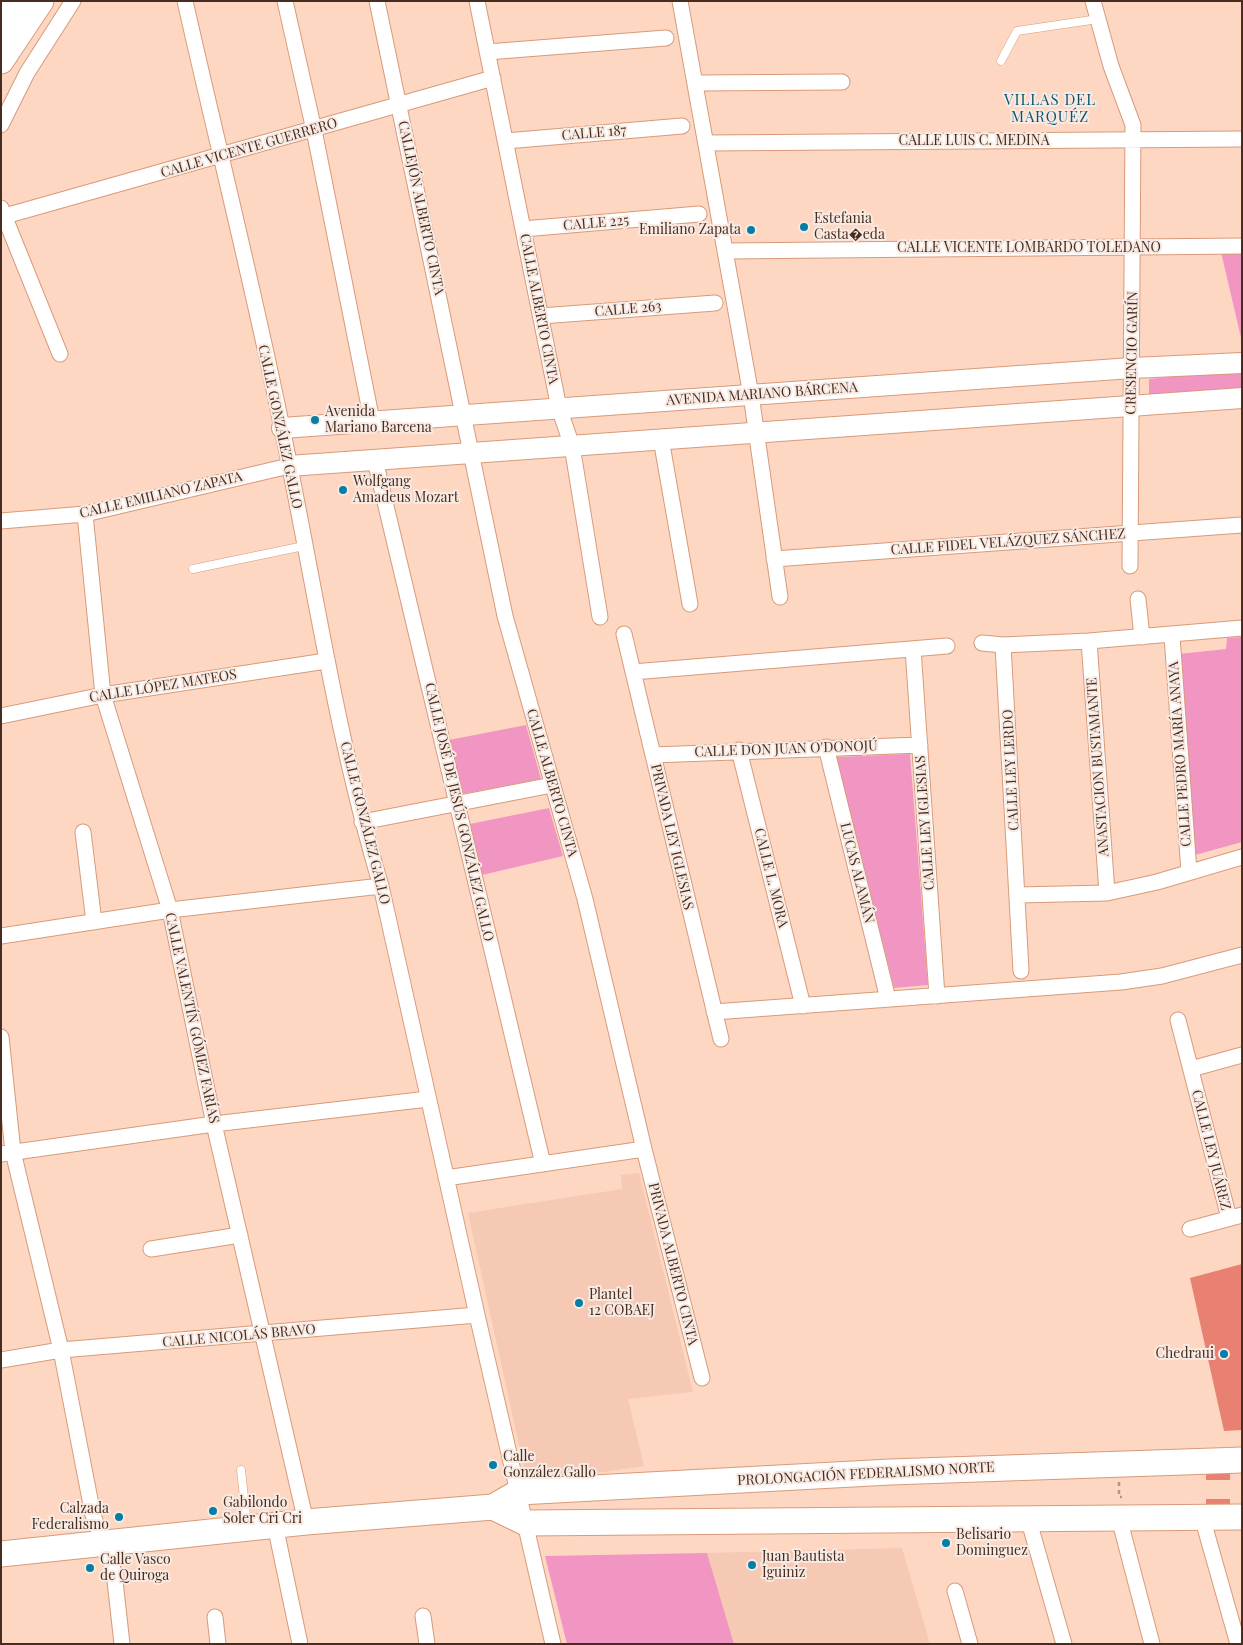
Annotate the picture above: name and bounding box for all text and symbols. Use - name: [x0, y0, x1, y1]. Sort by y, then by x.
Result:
- district label: VILLAS DEL MARQUÉZ: [1003, 91, 1097, 126]
- street label: CALLE VICENTE GUERRERO: [159, 115, 339, 181]
- street label: CALLEJÓN ALBERTO CINTA: [394, 119, 448, 297]
- street label: CALLE 187: [561, 122, 627, 144]
- street label: CALLE LUIS C. MEDINA: [899, 133, 1049, 149]
- place label: Estefania Casta�eda: [814, 211, 885, 243]
- street label: CALLE 225: [562, 212, 630, 234]
- marker: Estefania Casta�eda: [798, 221, 810, 233]
- place label: Emiliano Zapata: [639, 222, 741, 238]
- marker: Emiliano Zapata: [745, 224, 757, 236]
- street label: CALLE ALBERTO CINTA: [516, 232, 562, 386]
- street label: CALLE VICENTE LOMBARDO TOLEDANO: [897, 240, 1161, 256]
- street label: CRESENCIO GARÍN: [1123, 291, 1141, 415]
- street label: CALLE 263: [594, 298, 662, 320]
- street label: CALLE GONZÁLEZ GALLO: [254, 343, 306, 511]
- street label: AVENIDA MARIANO BÁRCENA: [666, 379, 858, 409]
- place label: Avenida Mariano Barcena: [325, 404, 432, 437]
- marker: Avenida Mariano Barcena: [309, 414, 321, 426]
- street label: CALLE EMILIANO ZAPATA: [78, 468, 244, 522]
- place label: Wolfgang Amadeus Mozart: [353, 474, 459, 507]
- marker: Wolfgang Amadeus Mozart: [337, 484, 349, 496]
- street label: CALLE FIDEL VELÁZQUEZ SÁNCHEZ: [890, 525, 1126, 559]
- street label: CALLE PEDRO MARÍA ANAYA: [1165, 661, 1195, 847]
- street label: CALLE LÓPEZ MATEOS: [88, 666, 238, 706]
- street label: ANASTACION BUSTAMANTE: [1083, 677, 1113, 857]
- street label: CALLE JOSÉ DE JESÚS GONZÁLEZ GALLO: [421, 681, 497, 943]
- street label: CALLE ALBERTO CINTA: [523, 707, 581, 859]
- street label: CALLE LEY LERDO: [999, 709, 1023, 831]
- street label: CALLE DON JUAN O'DONOJÚ: [694, 737, 878, 761]
- street label: CALLE GONZÁLEZ GALLO: [337, 740, 393, 906]
- street label: CALLE LEY IGLESIAS: [912, 755, 938, 891]
- street label: PRIVADA LEY IGLESIAS: [647, 762, 697, 912]
- street label: LUCAS ALAMÁN: [836, 821, 878, 925]
- street label: CALLE L. MORA: [750, 826, 792, 930]
- street label: CALLE VALENTÍN GÓMEZ FARÍAS: [161, 911, 223, 1125]
- street label: CALLE LEY JUÁREZ: [1188, 1088, 1234, 1212]
- street label: PRIVADA ALBERTO CINTA: [645, 1181, 701, 1347]
- place label: Plantel 12 COBAEJ: [589, 1287, 655, 1320]
- marker: Plantel 12 COBAEJ: [573, 1297, 585, 1309]
- street label: CALLE NICOLÁS BRAVO: [162, 1321, 316, 1351]
- place label: Chedraui: [1155, 1346, 1214, 1362]
- marker: Chedraui: [1218, 1348, 1230, 1360]
- place label: Calle González Gallo: [503, 1449, 596, 1481]
- marker: Calle González Gallo: [487, 1459, 499, 1471]
- street label: PROLONGACIÓN FEDERALISMO NORTE: [737, 1459, 995, 1489]
- place label: Gabilondo Soler Cri Cri: [223, 1495, 302, 1528]
- place label: Calzada Federalismo: [31, 1501, 109, 1534]
- marker: Gabilondo Soler Cri Cri: [207, 1505, 219, 1517]
- marker: Calzada Federalismo: [113, 1511, 125, 1523]
- place label: Belisario Dominguez: [956, 1527, 1028, 1560]
- marker: Belisario Dominguez: [940, 1537, 952, 1549]
- place label: Juan Bautista Iguiniz: [762, 1549, 844, 1581]
- place label: Calle Vasco de Quiroga: [100, 1552, 171, 1584]
- marker: Juan Bautista Iguiniz: [746, 1559, 758, 1571]
- marker: Calle Vasco de Quiroga: [84, 1562, 96, 1574]

